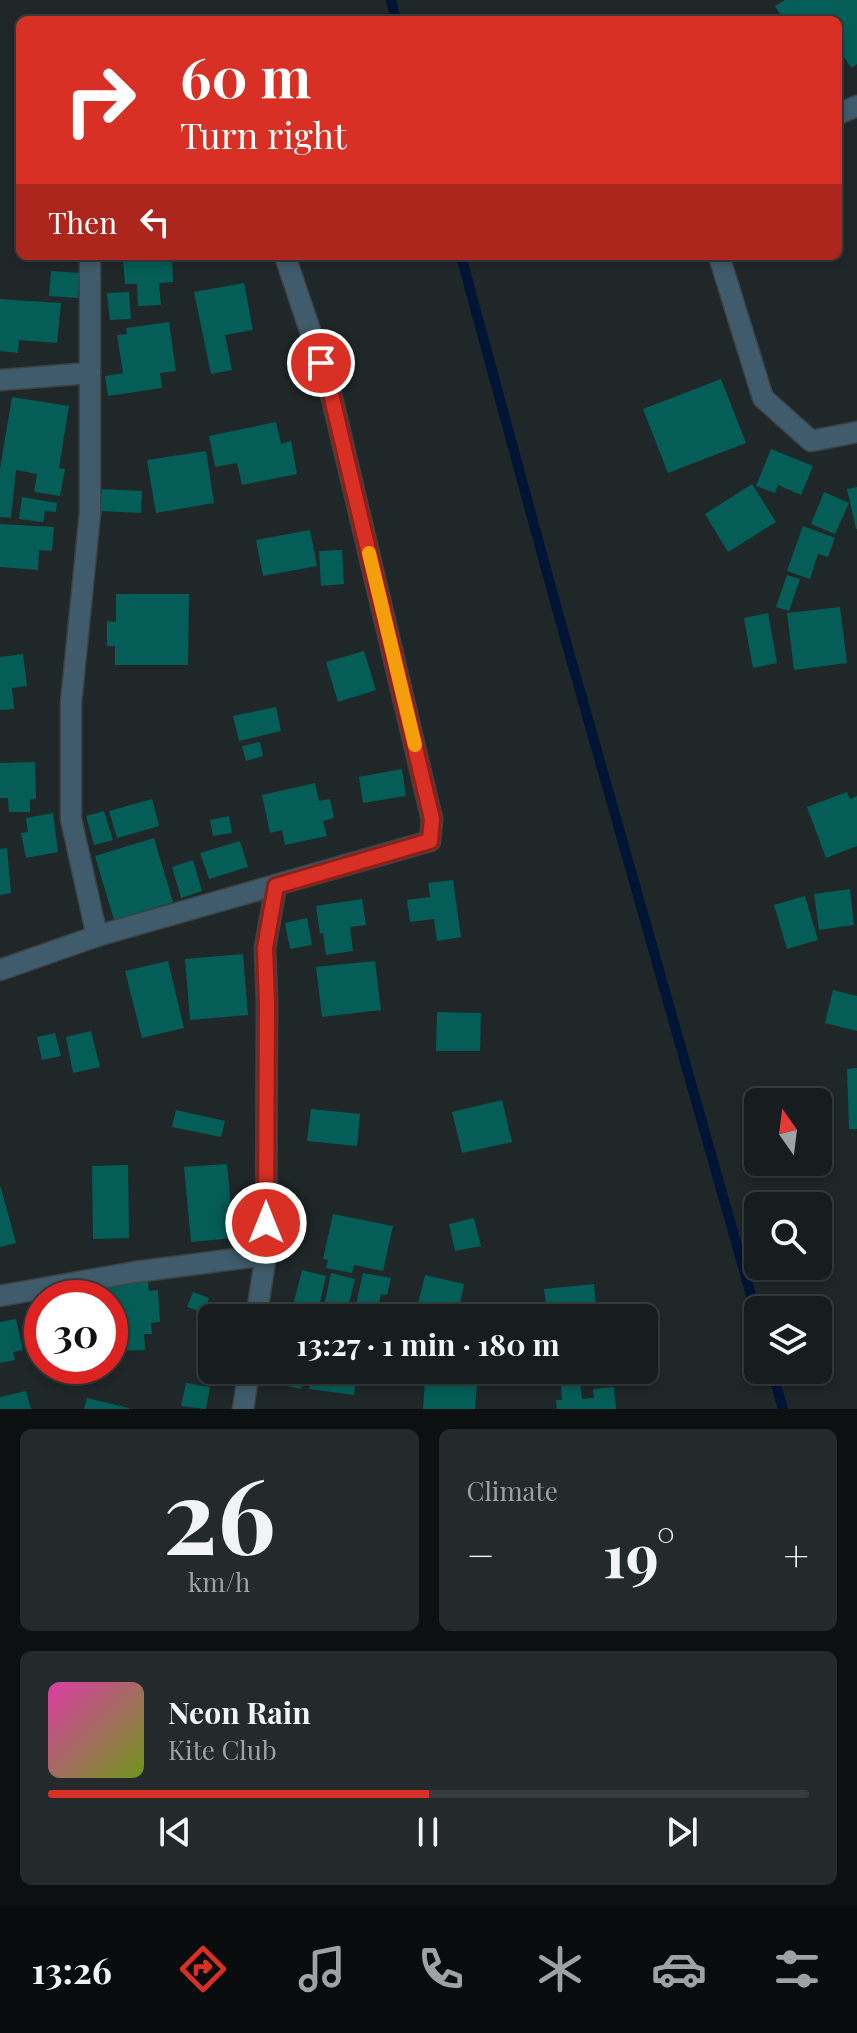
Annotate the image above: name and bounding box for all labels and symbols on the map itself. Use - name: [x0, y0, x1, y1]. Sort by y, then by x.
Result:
- pin: [287, 329, 355, 397]
- north arrow: [744, 1088, 832, 1176]
- position arrow: [224, 1181, 308, 1265]
- speed limit sign: 30: [24, 1280, 128, 1384]

